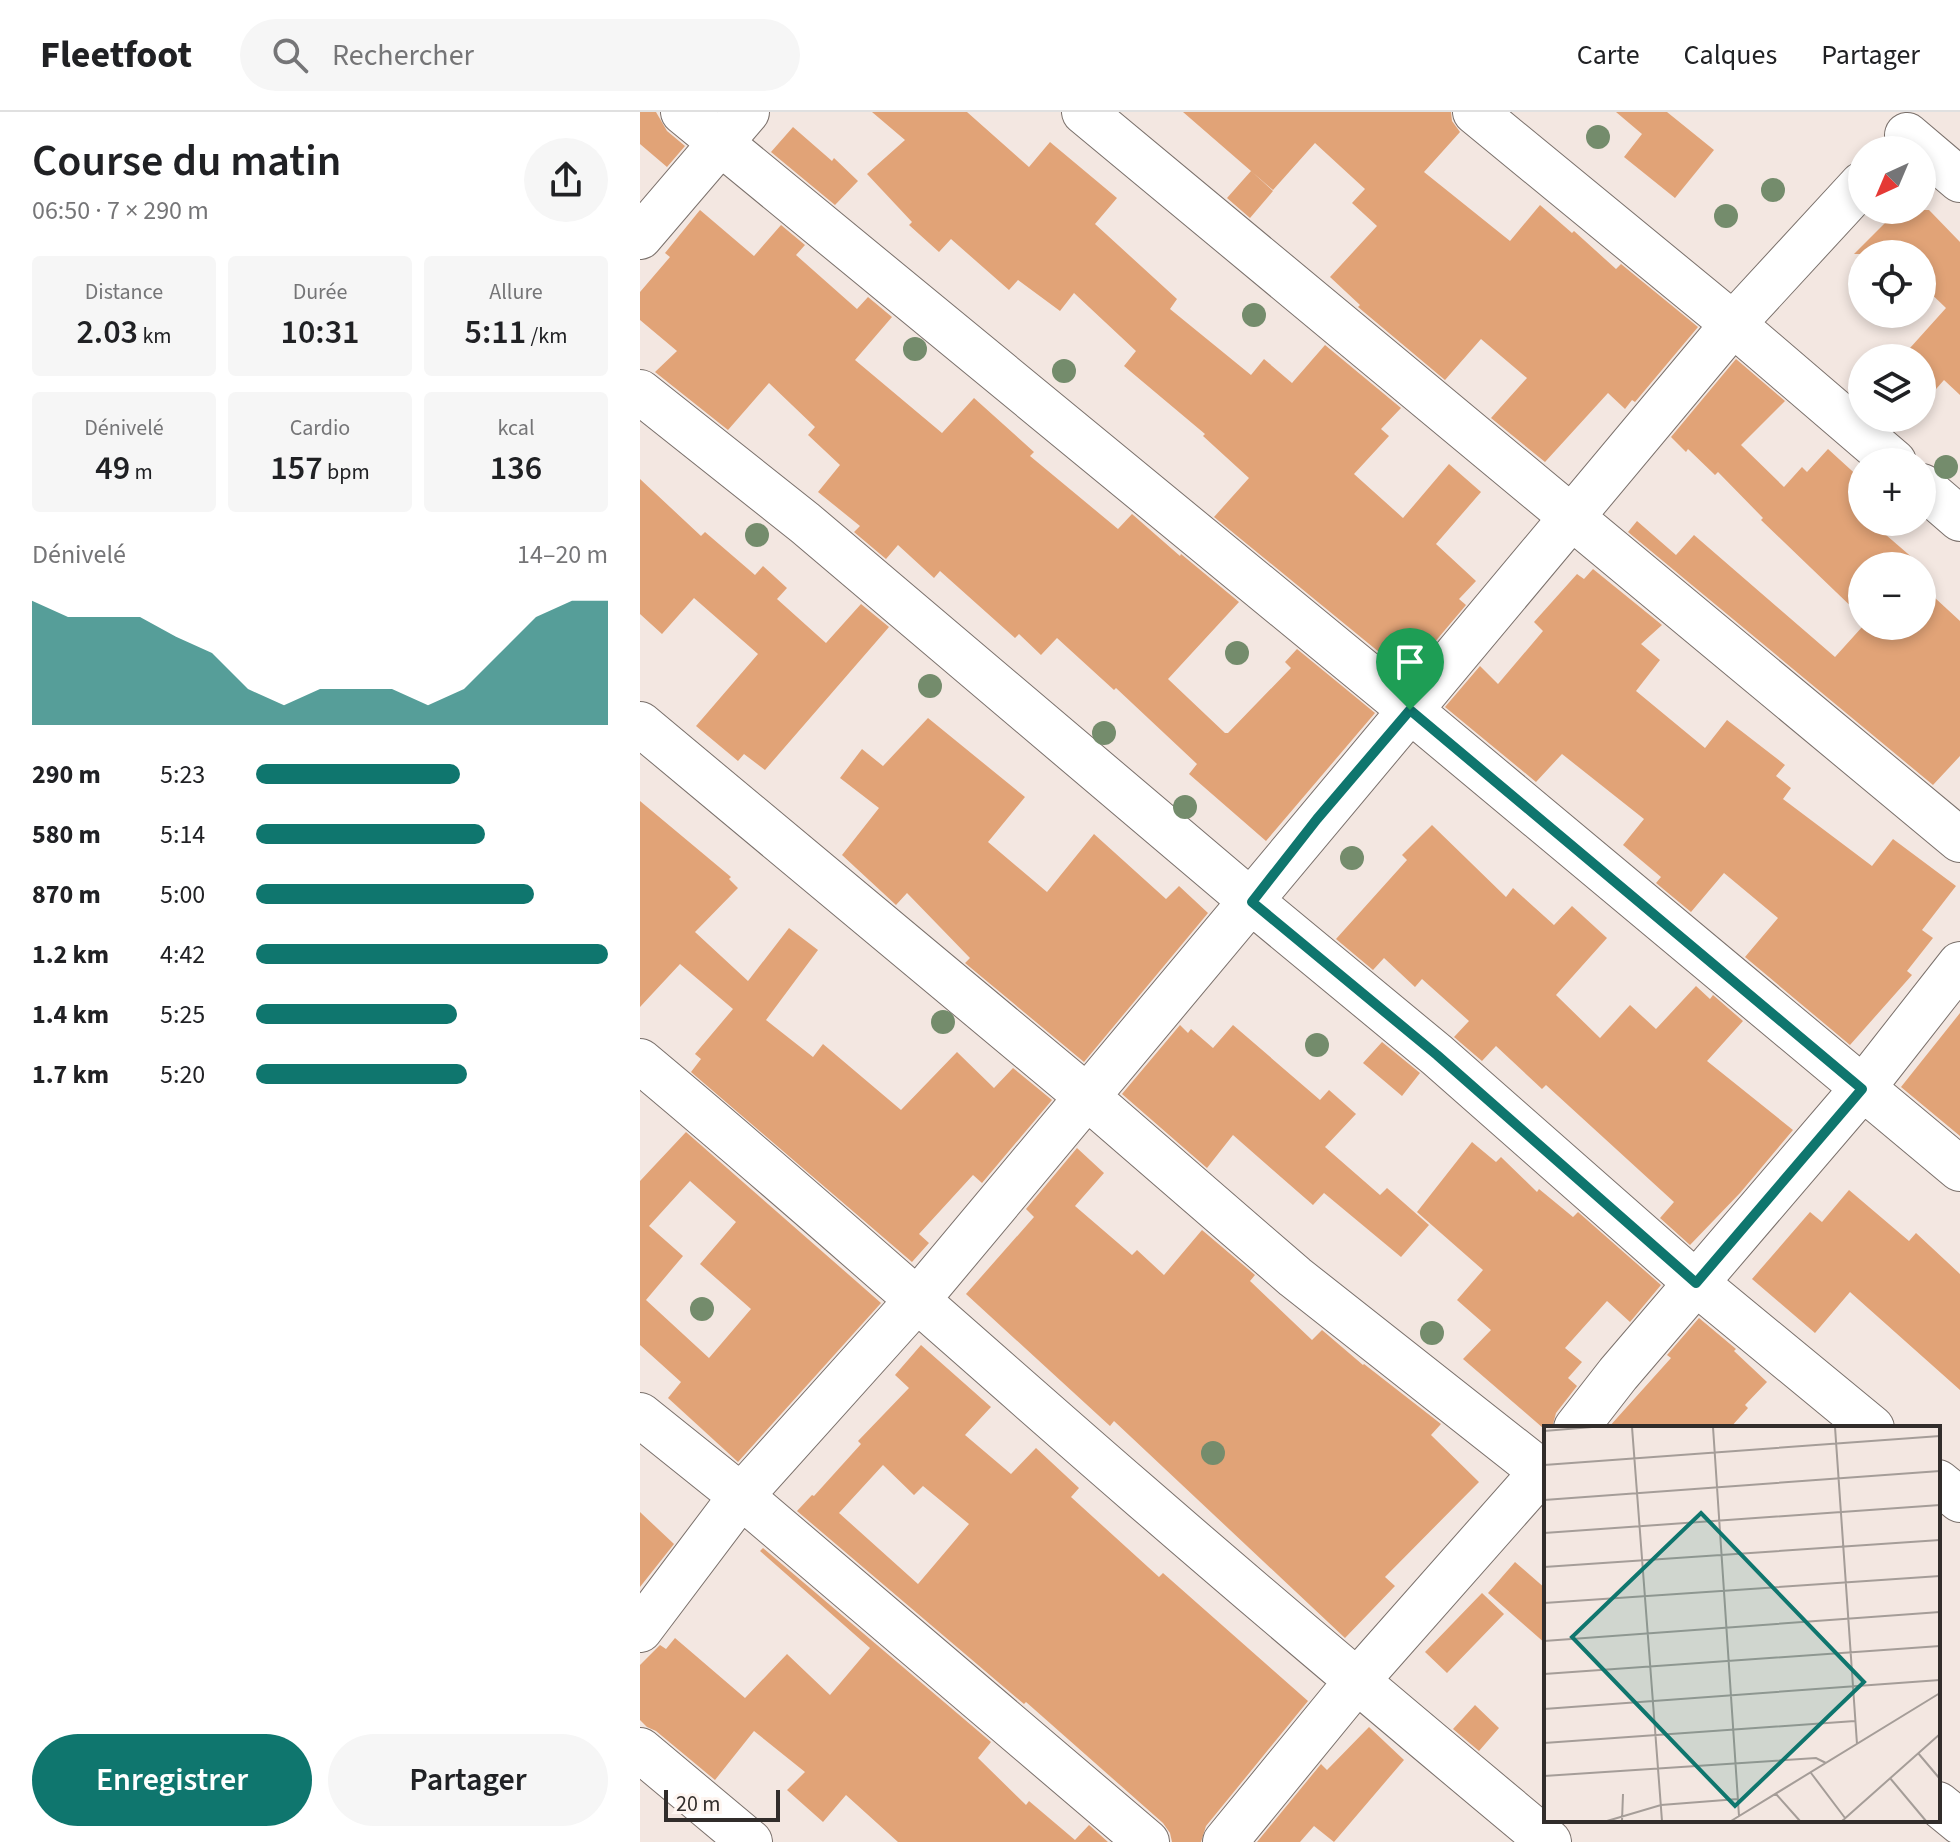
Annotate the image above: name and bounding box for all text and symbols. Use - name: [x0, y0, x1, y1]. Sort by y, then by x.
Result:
- search box: [240, 19, 800, 91]
- text: Fleetfoot: [40, 28, 192, 82]
- icon: search: [268, 33, 312, 77]
- text: Rechercher: [332, 34, 474, 77]
- text: Carte: [1577, 35, 1640, 75]
- text: Calques: [1684, 35, 1777, 75]
- text: Partager: [1821, 35, 1920, 75]
- text: Course du matin: [32, 130, 341, 193]
- north arrow: [1848, 136, 1936, 224]
- map controls: [1848, 136, 1936, 640]
- button: share: [524, 138, 608, 222]
- text: 06:50 · 7 × 290 m: [32, 192, 209, 229]
- button: locate: [1848, 240, 1936, 328]
- text: Distance: [85, 276, 163, 308]
- text: Durée: [293, 276, 347, 308]
- text: Allure: [489, 276, 543, 308]
- text: 2.03: [76, 308, 138, 357]
- text: 10:31: [280, 308, 360, 357]
- text: 5:11: [465, 308, 526, 357]
- text: km: [138, 320, 172, 352]
- text: /km: [526, 320, 567, 352]
- button: layers: [1848, 344, 1936, 432]
- text: Dénivelé: [84, 412, 164, 444]
- text: Cardio: [290, 412, 350, 444]
- text: kcal: [497, 412, 535, 444]
- text: 49: [95, 444, 130, 493]
- text: 157: [270, 444, 323, 493]
- text: 136: [490, 444, 542, 493]
- button: +: [1848, 448, 1936, 536]
- text: m: [130, 456, 153, 488]
- text: bpm: [323, 456, 370, 488]
- text: Dénivelé: [32, 536, 126, 573]
- text: 14–20 m: [517, 536, 608, 573]
- button: −: [1848, 552, 1936, 640]
- pin: [1376, 628, 1444, 710]
- icon: arrive: [1388, 640, 1432, 684]
- text: 290 m: [32, 756, 101, 793]
- text: 5:23: [160, 756, 205, 793]
- text: 580 m: [32, 816, 101, 853]
- text: 5:14: [160, 816, 205, 853]
- text: 870 m: [32, 876, 101, 913]
- text: 5:00: [160, 876, 205, 913]
- text: 1.2 km: [32, 936, 109, 973]
- text: 4:42: [160, 936, 205, 973]
- text: 1.4 km: [32, 996, 109, 1033]
- text: 5:25: [160, 996, 205, 1033]
- text: 1.7 km: [32, 1056, 109, 1093]
- text: 5:20: [160, 1056, 205, 1093]
- inset map: [1544, 1426, 1940, 1822]
- button: Enregistrer: [32, 1734, 312, 1826]
- button: Partager: [328, 1734, 608, 1826]
- scale bar: [664, 1786, 780, 1822]
- text: 20 m: [676, 1788, 721, 1820]

